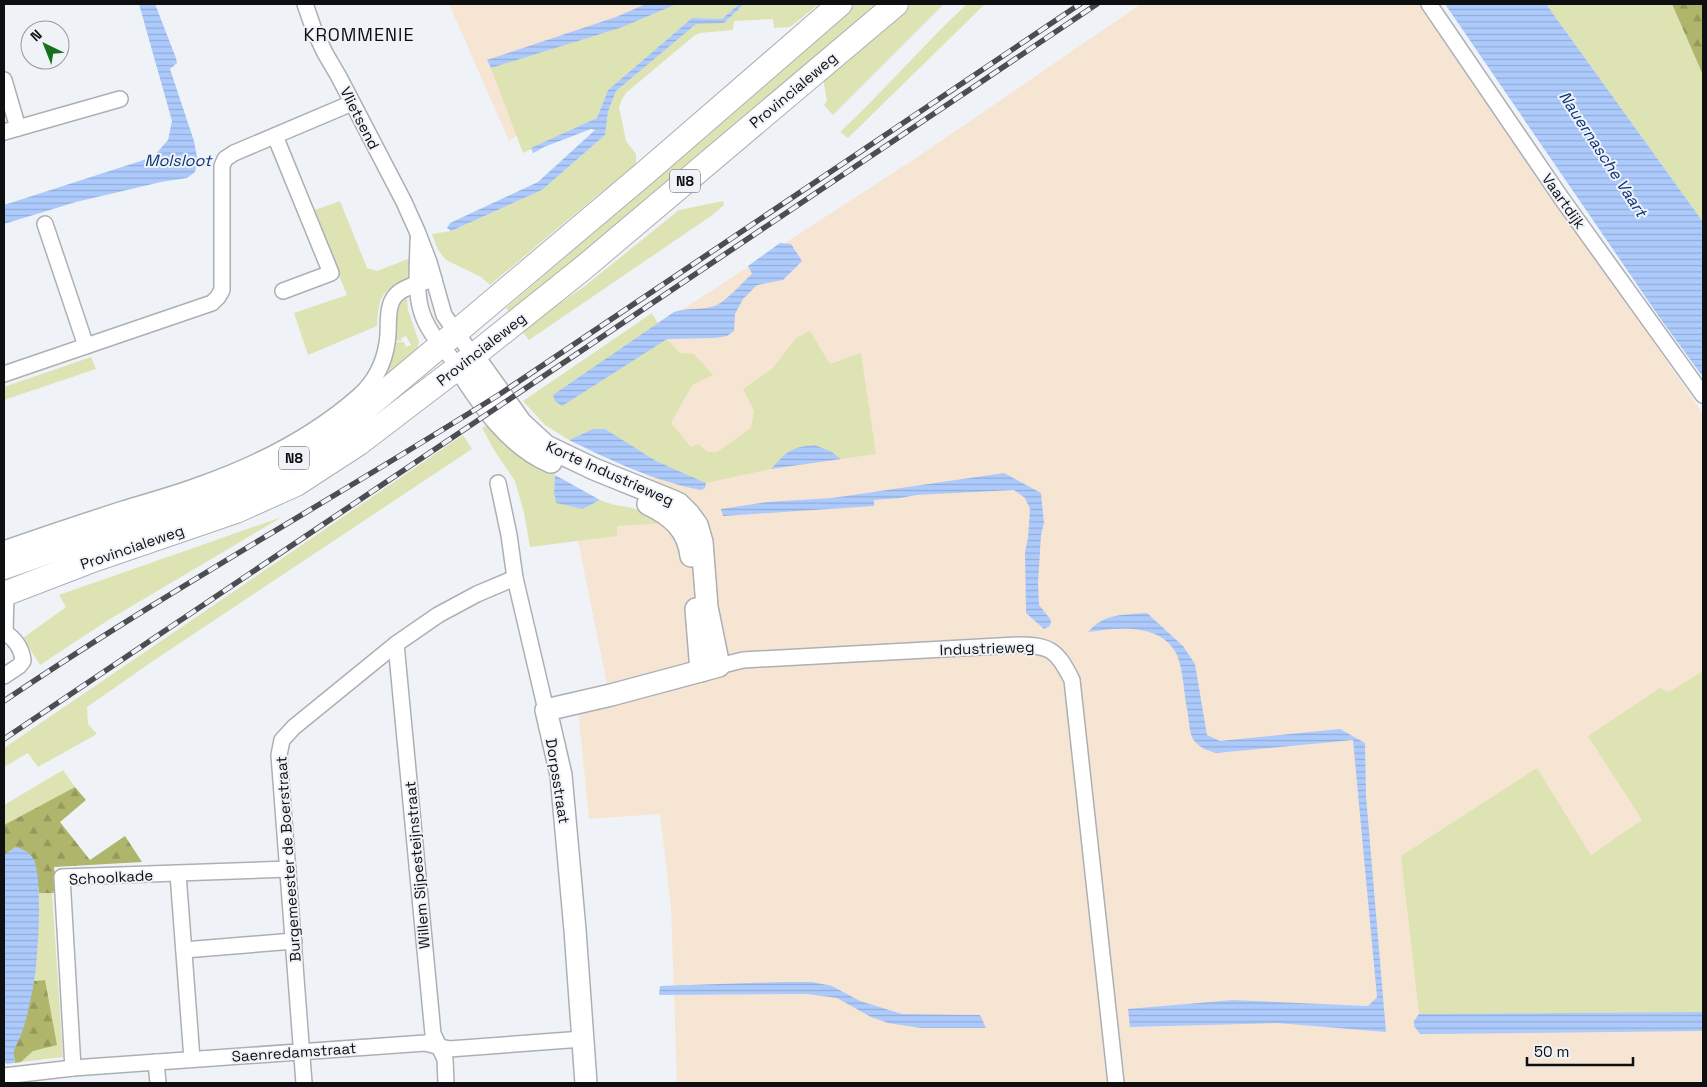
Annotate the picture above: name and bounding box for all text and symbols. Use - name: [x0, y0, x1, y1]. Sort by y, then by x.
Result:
- north arrow: [20, 20, 70, 70]
- district label: KROMMENIE: [303, 23, 415, 46]
- text: N: [27, 26, 46, 45]
- street label: Provincialeweg: [745, 48, 841, 132]
- street label: Vlietsend: [336, 83, 384, 153]
- water label: Nauernasche Vaart: [1554, 87, 1653, 222]
- water label: Molsloot: [145, 150, 213, 171]
- road number: N8: [670, 170, 700, 192]
- street label: Vaartdijk: [1538, 170, 1590, 232]
- street label: Provincialeweg: [432, 308, 530, 390]
- street label: Korte Industrieweg: [543, 436, 677, 510]
- road number: N8: [279, 446, 309, 469]
- street label: Provincialeweg: [78, 520, 186, 574]
- street label: Industrieweg: [939, 637, 1035, 659]
- street label: Dorpsstraat: [542, 737, 574, 825]
- street label: Burgemeester de Boerstraat: [271, 755, 305, 962]
- street label: Willem Sijpesteijnstraat: [400, 780, 434, 950]
- street label: Schoolkade: [68, 865, 154, 889]
- scale bar: [1527, 1034, 1633, 1066]
- street label: Saenredamstraat: [231, 1038, 357, 1066]
- text: 50 m: [1534, 1042, 1569, 1061]

